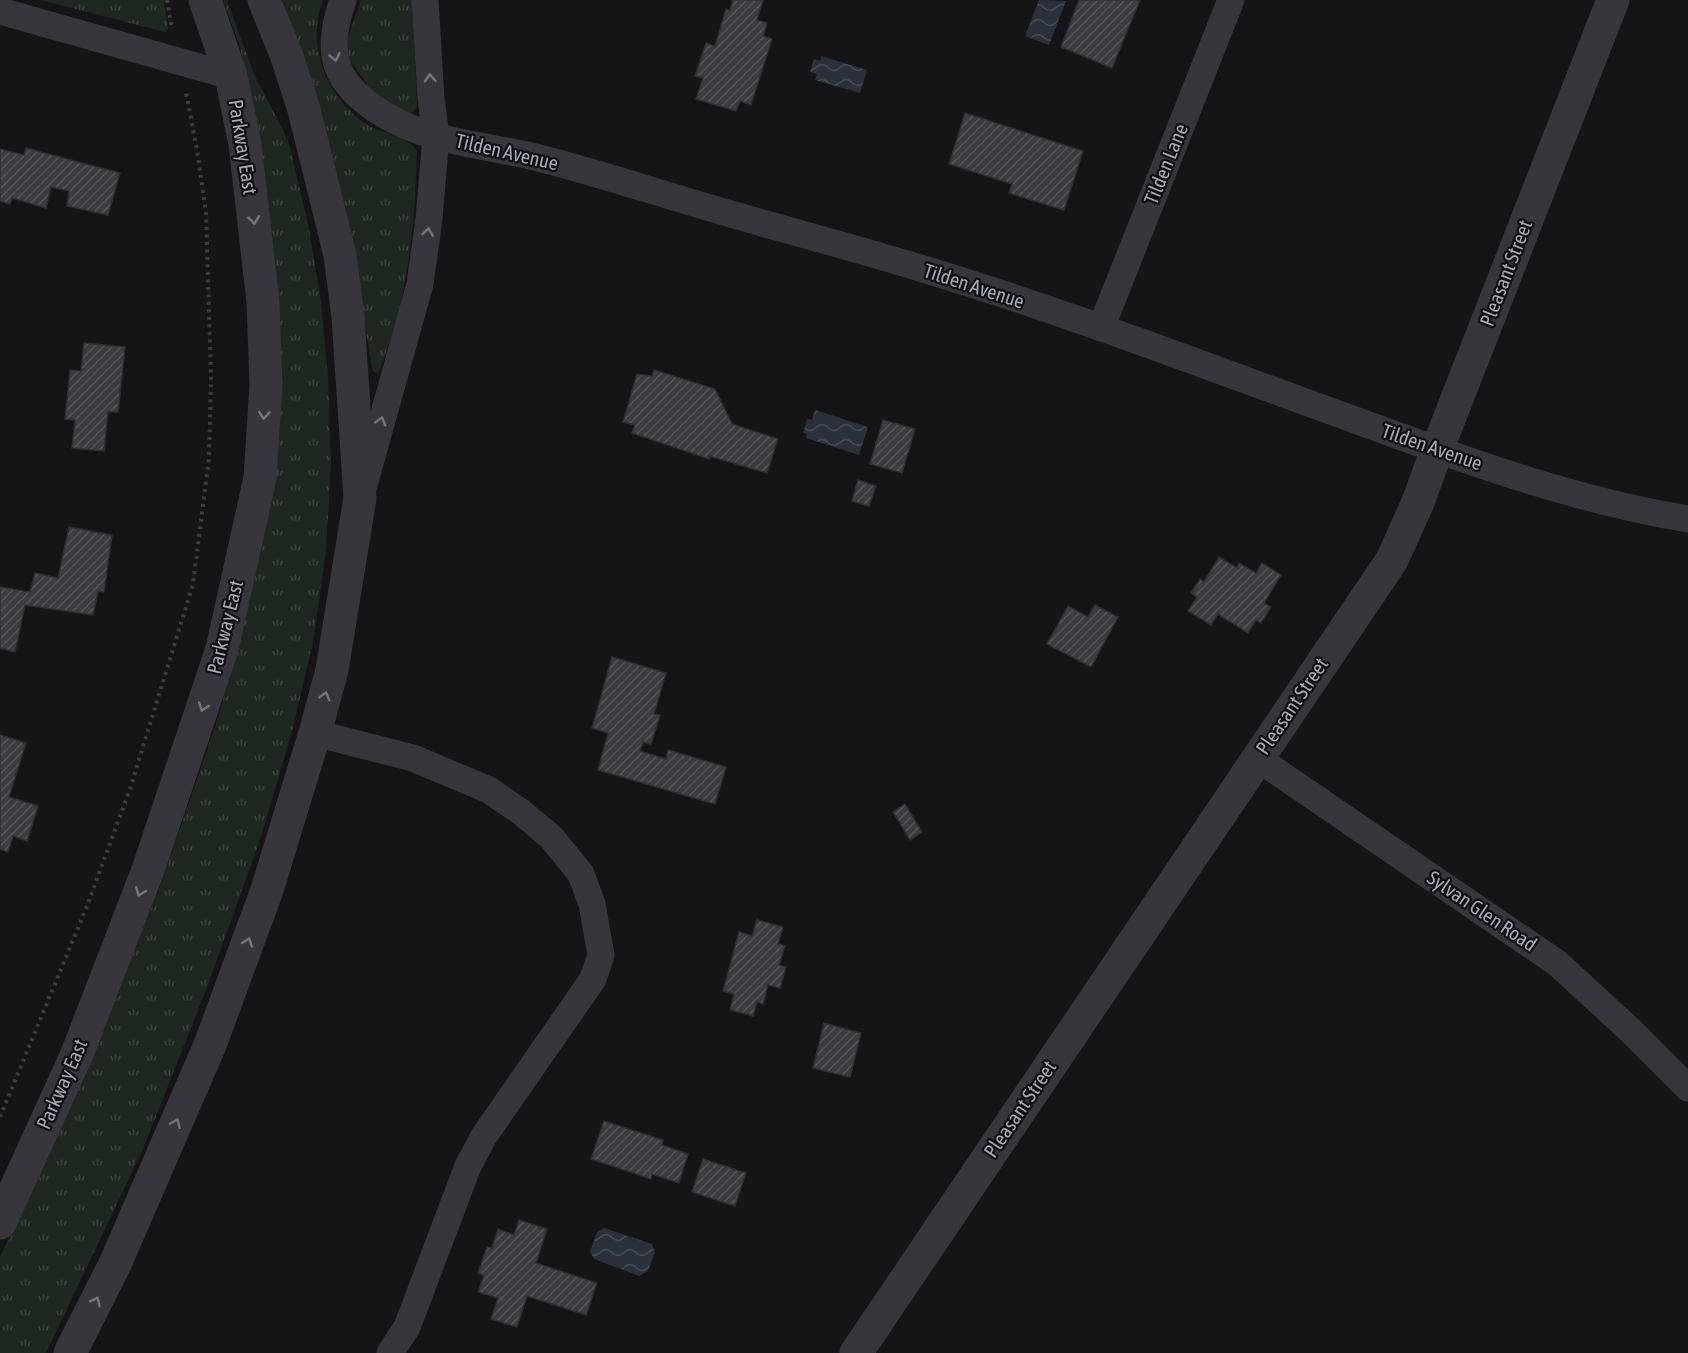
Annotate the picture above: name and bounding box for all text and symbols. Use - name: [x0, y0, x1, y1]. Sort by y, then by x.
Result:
- one-way arrow: [328, 51, 341, 61]
- one-way arrow: [423, 73, 436, 82]
- street label: Parkway East: [225, 98, 262, 196]
- street label: Tilden Lane: [1139, 120, 1192, 207]
- street label: Tilden Avenue: [454, 129, 561, 174]
- one-way arrow: [247, 216, 260, 225]
- street label: Pleasant Street: [1475, 216, 1536, 329]
- one-way arrow: [421, 227, 433, 237]
- street label: Tilden Avenue: [921, 258, 1027, 313]
- one-way arrow: [257, 410, 270, 419]
- one-way arrow: [374, 416, 387, 426]
- street label: Tilden Avenue: [1379, 419, 1485, 474]
- street label: Parkway East: [202, 577, 247, 676]
- street label: Pleasant Street: [1251, 653, 1332, 758]
- one-way arrow: [318, 691, 330, 702]
- one-way arrow: [198, 701, 210, 712]
- street label: Sylvan Glen Road: [1423, 866, 1541, 956]
- one-way arrow: [135, 886, 147, 897]
- one-way arrow: [240, 937, 253, 948]
- street label: Parkway East: [32, 1035, 92, 1132]
- street label: Pleasant Street: [979, 1056, 1060, 1161]
- one-way arrow: [169, 1118, 181, 1129]
- one-way arrow: [89, 1297, 100, 1307]

